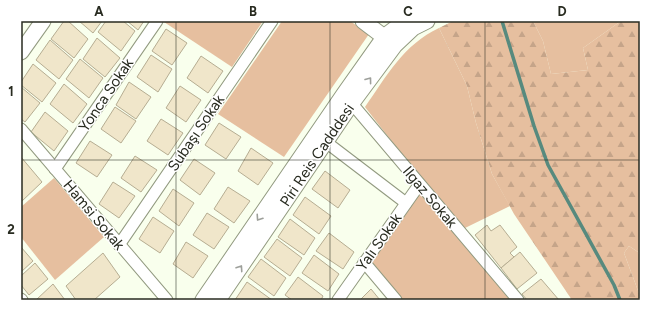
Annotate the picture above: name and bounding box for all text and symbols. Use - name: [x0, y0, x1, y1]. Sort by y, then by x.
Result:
- text: A: [94, 4, 104, 19]
- text: B: [249, 4, 257, 19]
- text: C: [403, 4, 413, 19]
- text: D: [557, 4, 567, 19]
- street label: Yonca Sokak: [75, 54, 138, 135]
- one-way arrow: [364, 77, 371, 84]
- text: 1: [8, 84, 14, 99]
- street label: Subaşı Sokak: [164, 91, 229, 175]
- street label: Piri Reis Cadddesi: [276, 100, 358, 210]
- street label: Ilgaz Sokak: [399, 163, 461, 232]
- street label: Hamsi Sokak: [60, 176, 129, 254]
- street label: Yalı Sokak: [353, 209, 406, 274]
- one-way arrow: [256, 214, 263, 221]
- text: 2: [7, 222, 15, 237]
- one-way arrow: [235, 265, 243, 272]

